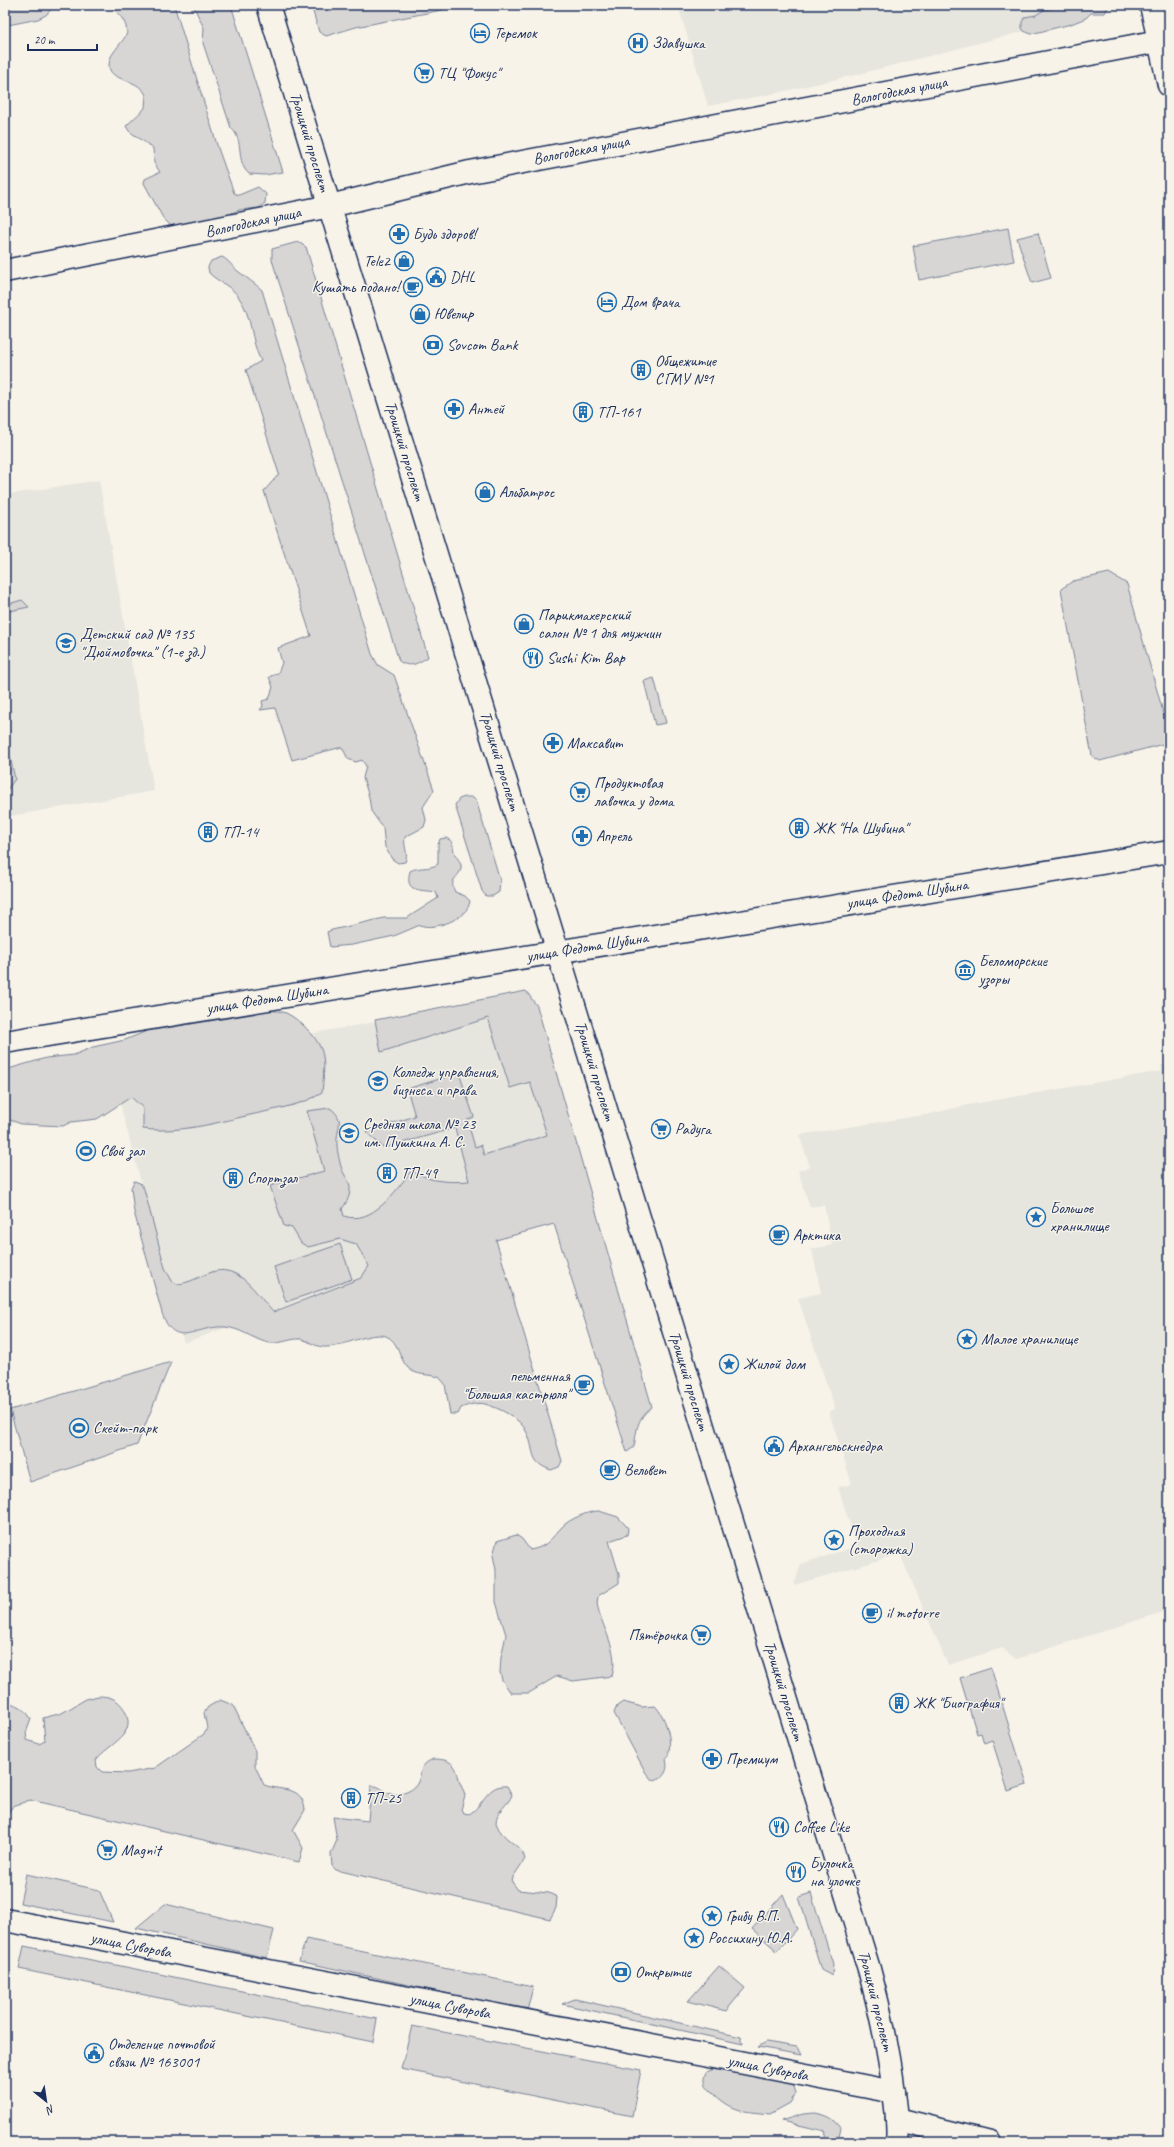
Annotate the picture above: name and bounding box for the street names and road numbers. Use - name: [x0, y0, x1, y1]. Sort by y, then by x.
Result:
- street label: Вологодская улица: [849, 72, 950, 110]
- street label: Троицкий проспект: [285, 90, 335, 195]
- street label: Вологодская улица: [531, 131, 632, 169]
- street label: Вологодская улица: [203, 202, 304, 242]
- street label: Троицкий проспект: [380, 399, 430, 504]
- street label: Троицкий проспект: [475, 709, 525, 814]
- street label: улица Федота Шубина: [844, 874, 971, 914]
- street label: улица Федота Шубина: [524, 927, 651, 967]
- street label: улица Федота Шубина: [204, 979, 331, 1019]
- street label: Троицкий проспект: [570, 1019, 620, 1124]
- street label: Троицкий проспект: [664, 1329, 714, 1434]
- street label: Троицкий проспект: [759, 1639, 809, 1744]
- street label: улица Суворова: [88, 1927, 174, 1963]
- street label: Троицкий проспект: [854, 1949, 898, 2054]
- street label: улица Суворова: [407, 1988, 493, 2024]
- street label: улица Суворова: [725, 2050, 811, 2086]

